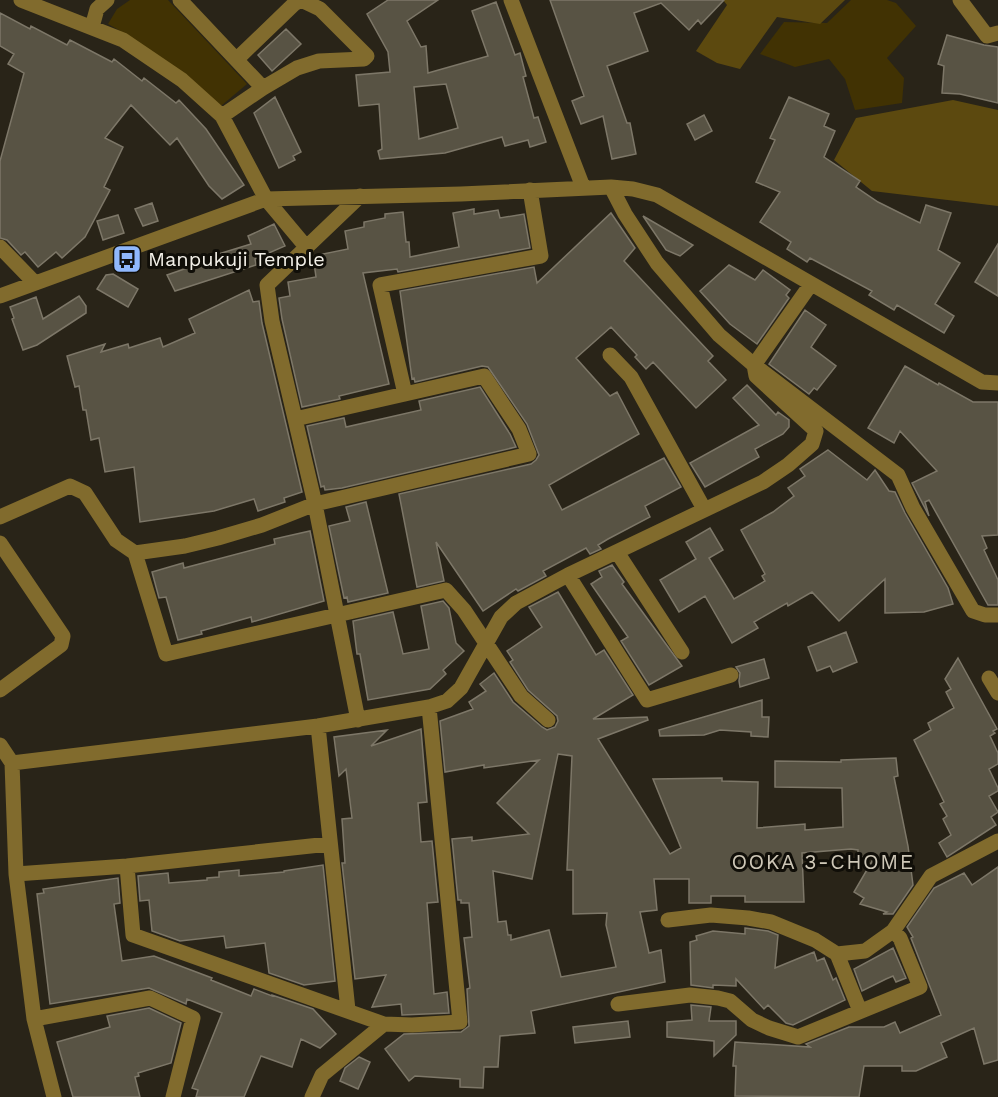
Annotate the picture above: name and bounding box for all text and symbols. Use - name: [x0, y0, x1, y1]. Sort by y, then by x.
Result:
- bus stop icon: Manpukuji Temple: [111, 243, 143, 275]
- place label: Manpukuji Temple: [148, 247, 325, 271]
- district label: OOKA 3-CHOME: [731, 849, 915, 874]

